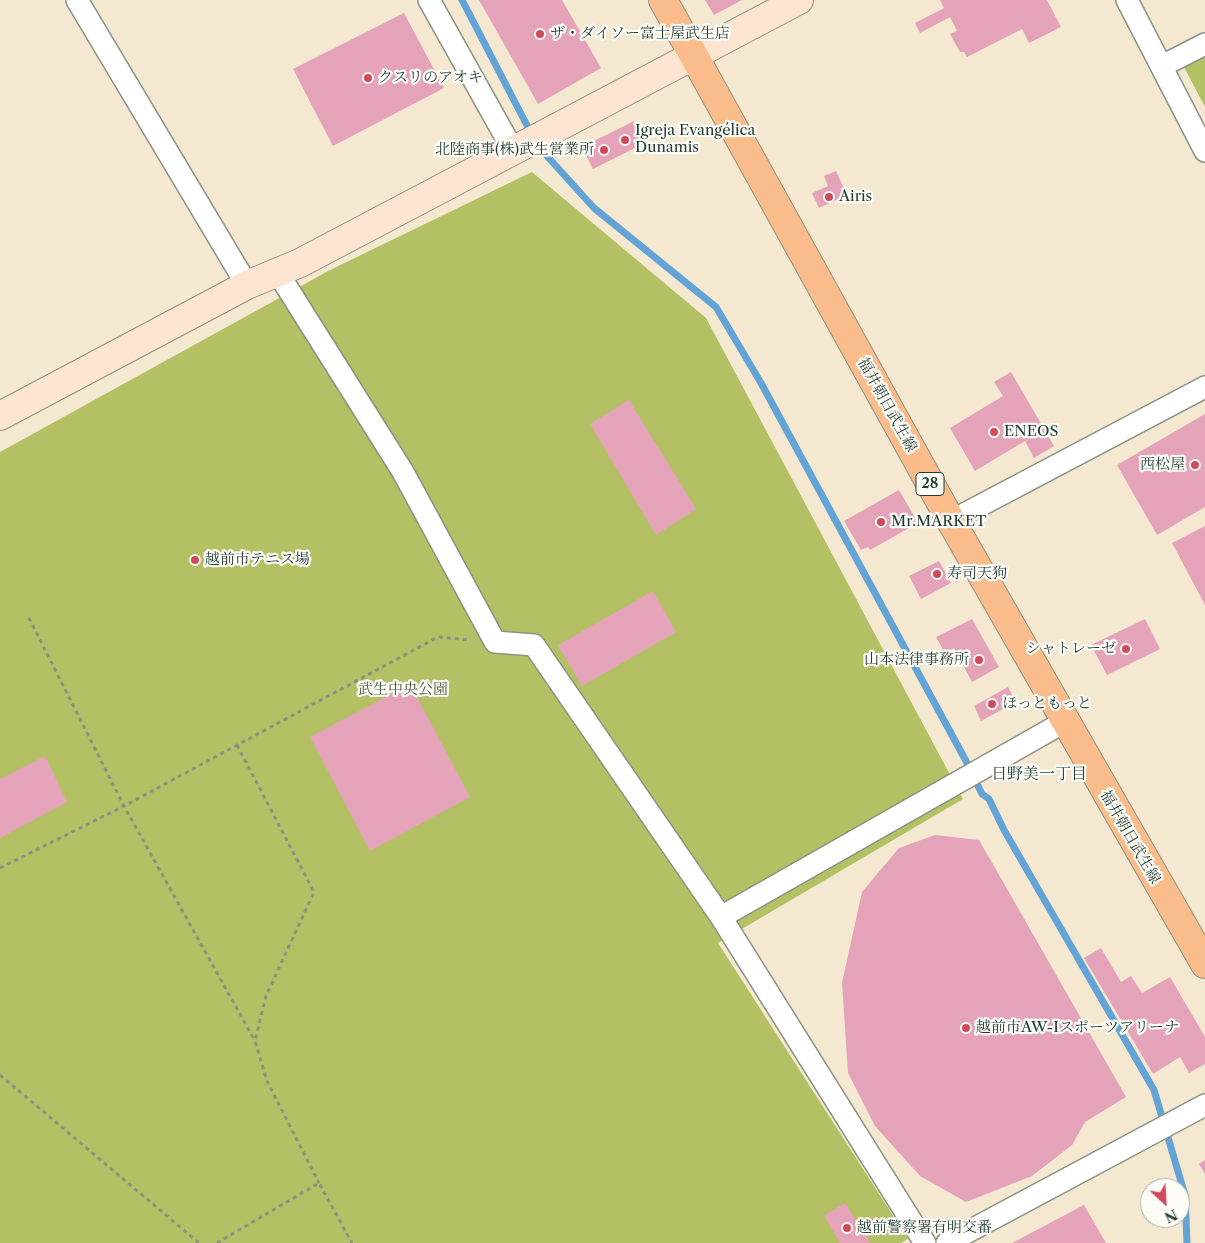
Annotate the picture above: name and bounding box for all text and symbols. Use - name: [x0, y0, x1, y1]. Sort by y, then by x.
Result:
- place label: ザ・ダイソー富士屋武生店: [550, 25, 730, 43]
- marker: ザ・ダイソー富士屋武生店: [534, 28, 546, 40]
- place label: クスリのアオキ: [378, 69, 483, 87]
- marker: クスリのアオキ: [362, 72, 374, 84]
- place label: Igreja Evangélica Dunamis: [635, 122, 755, 157]
- marker: Igreja Evangélica Dunamis: [619, 134, 631, 146]
- place label: 北陸商事(株)武生営業所: [435, 141, 594, 159]
- marker: 北陸商事(株)武生営業所: [598, 144, 610, 156]
- place label: Airis: [839, 188, 872, 206]
- marker: Airis: [823, 191, 835, 203]
- street label: 福井朝日武生線: [854, 355, 920, 455]
- place label: ENEOS: [1004, 423, 1059, 441]
- marker: ENEOS: [988, 426, 1000, 438]
- place label: 西松屋: [1140, 456, 1185, 474]
- marker: 西松屋: [1189, 459, 1201, 471]
- road number: 28: [916, 472, 944, 496]
- place label: Mr.MARKET: [891, 513, 987, 531]
- marker: Mr.MARKET: [875, 516, 887, 528]
- place label: 越前市テニス場: [205, 551, 310, 569]
- marker: 越前市テニス場: [189, 554, 201, 566]
- place label: 寿司天狗: [947, 565, 1007, 583]
- marker: 寿司天狗: [931, 568, 943, 580]
- place label: シャトレーゼ: [1026, 640, 1116, 658]
- marker: シャトレーゼ: [1120, 643, 1132, 655]
- place label: 山本法律事務所: [864, 651, 969, 669]
- marker: 山本法律事務所: [973, 654, 985, 666]
- park label: 武生中央公園: [358, 681, 448, 699]
- place label: ほっともっと: [1002, 695, 1092, 713]
- marker: ほっともっと: [986, 698, 998, 710]
- district label: 日野美一丁目: [991, 764, 1087, 784]
- street label: 福井朝日武生線: [1096, 787, 1164, 887]
- place label: 越前市AW-Iスポーツアリーナ: [976, 1019, 1179, 1037]
- marker: 越前市AW-Iスポーツアリーナ: [960, 1022, 972, 1034]
- north arrow: [1140, 1178, 1190, 1228]
- text: N: [1162, 1205, 1180, 1226]
- place label: 越前警察署有明交番: [857, 1219, 992, 1237]
- marker: 越前警察署有明交番: [841, 1222, 853, 1234]

